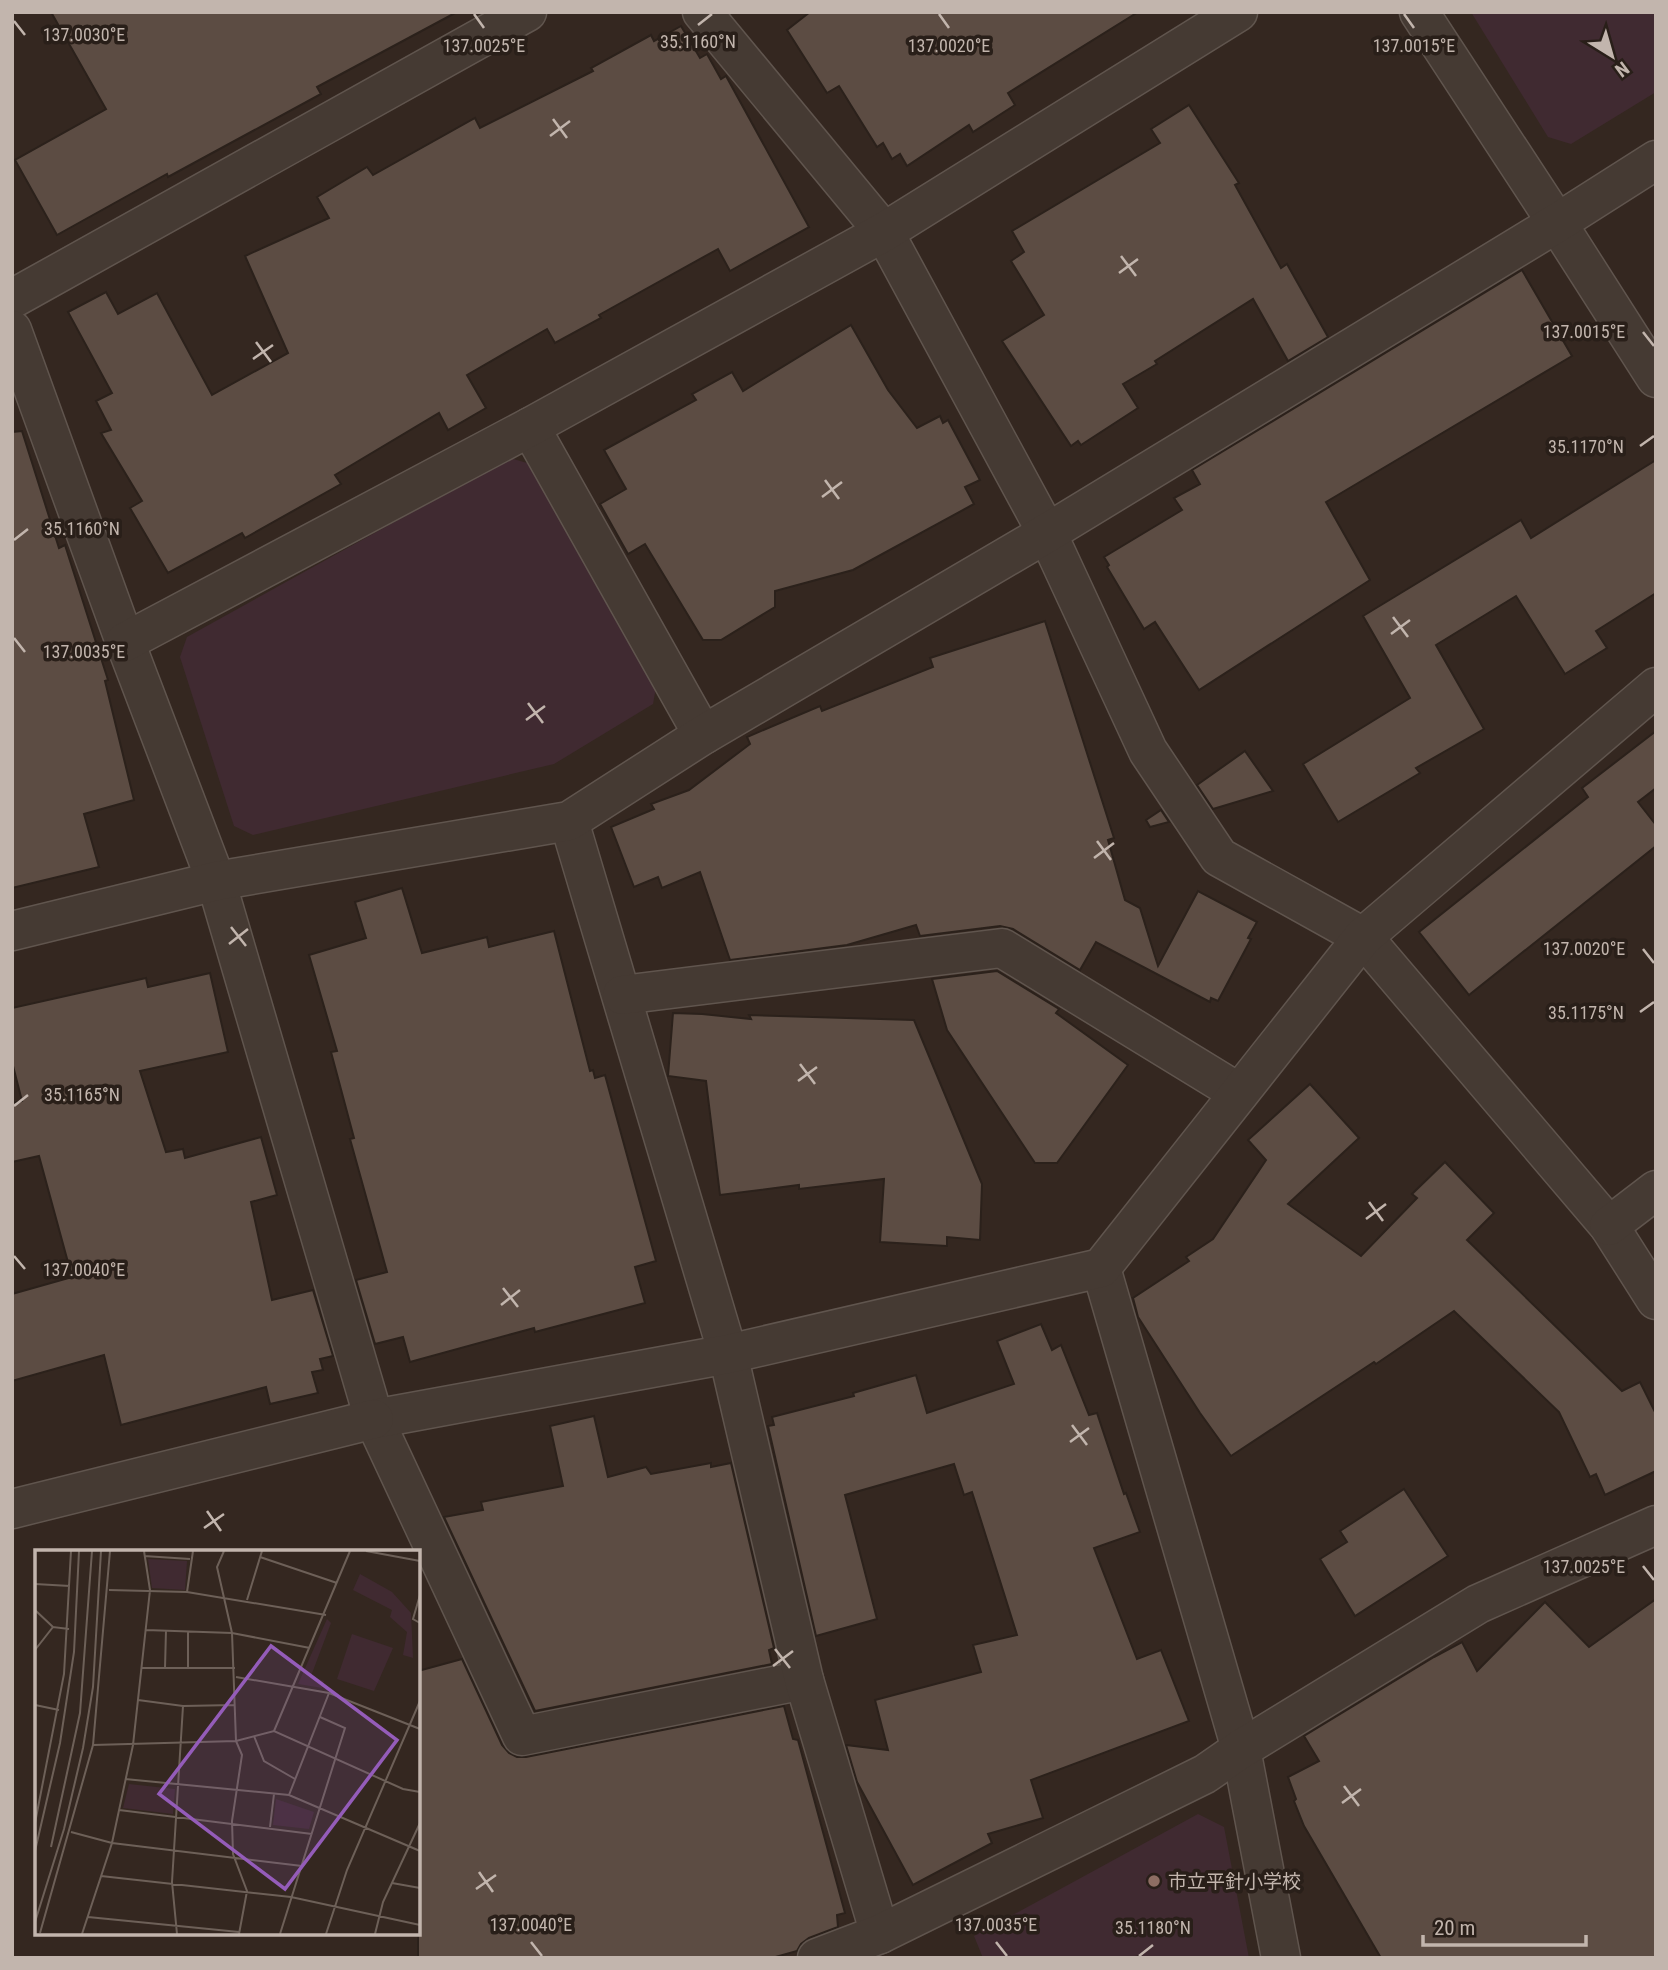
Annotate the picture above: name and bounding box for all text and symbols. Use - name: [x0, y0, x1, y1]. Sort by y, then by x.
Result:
- north arrow: [1577, 21, 1647, 91]
- text: 137.0030°E: [43, 24, 125, 45]
- text: 35.1160°N: [660, 31, 736, 52]
- text: 137.0025°E: [443, 35, 525, 56]
- text: 137.0020°E: [908, 35, 990, 56]
- text: 137.0015°E: [1373, 35, 1455, 56]
- text: N: [1610, 56, 1633, 82]
- text: 137.0015°E: [1543, 321, 1625, 342]
- text: 35.1170°N: [1548, 436, 1624, 457]
- text: 35.1160°N: [44, 518, 120, 539]
- text: 137.0035°E: [43, 641, 125, 662]
- text: 137.0020°E: [1543, 938, 1625, 959]
- text: 35.1175°N: [1548, 1002, 1624, 1023]
- text: 35.1165°N: [44, 1084, 120, 1105]
- text: 137.0040°E: [43, 1259, 125, 1280]
- inset map: [35, 1550, 420, 1935]
- text: 137.0025°E: [1543, 1556, 1625, 1577]
- place label: 市立平針小学校: [1168, 1870, 1301, 1893]
- marker: 市立平針小学校: [1146, 1873, 1162, 1889]
- scale bar: [1423, 1904, 1586, 1948]
- text: 137.0040°E: [490, 1914, 572, 1935]
- text: 137.0035°E: [955, 1914, 1037, 1935]
- text: 20 m: [1434, 1916, 1475, 1940]
- text: 35.1180°N: [1115, 1917, 1191, 1938]

